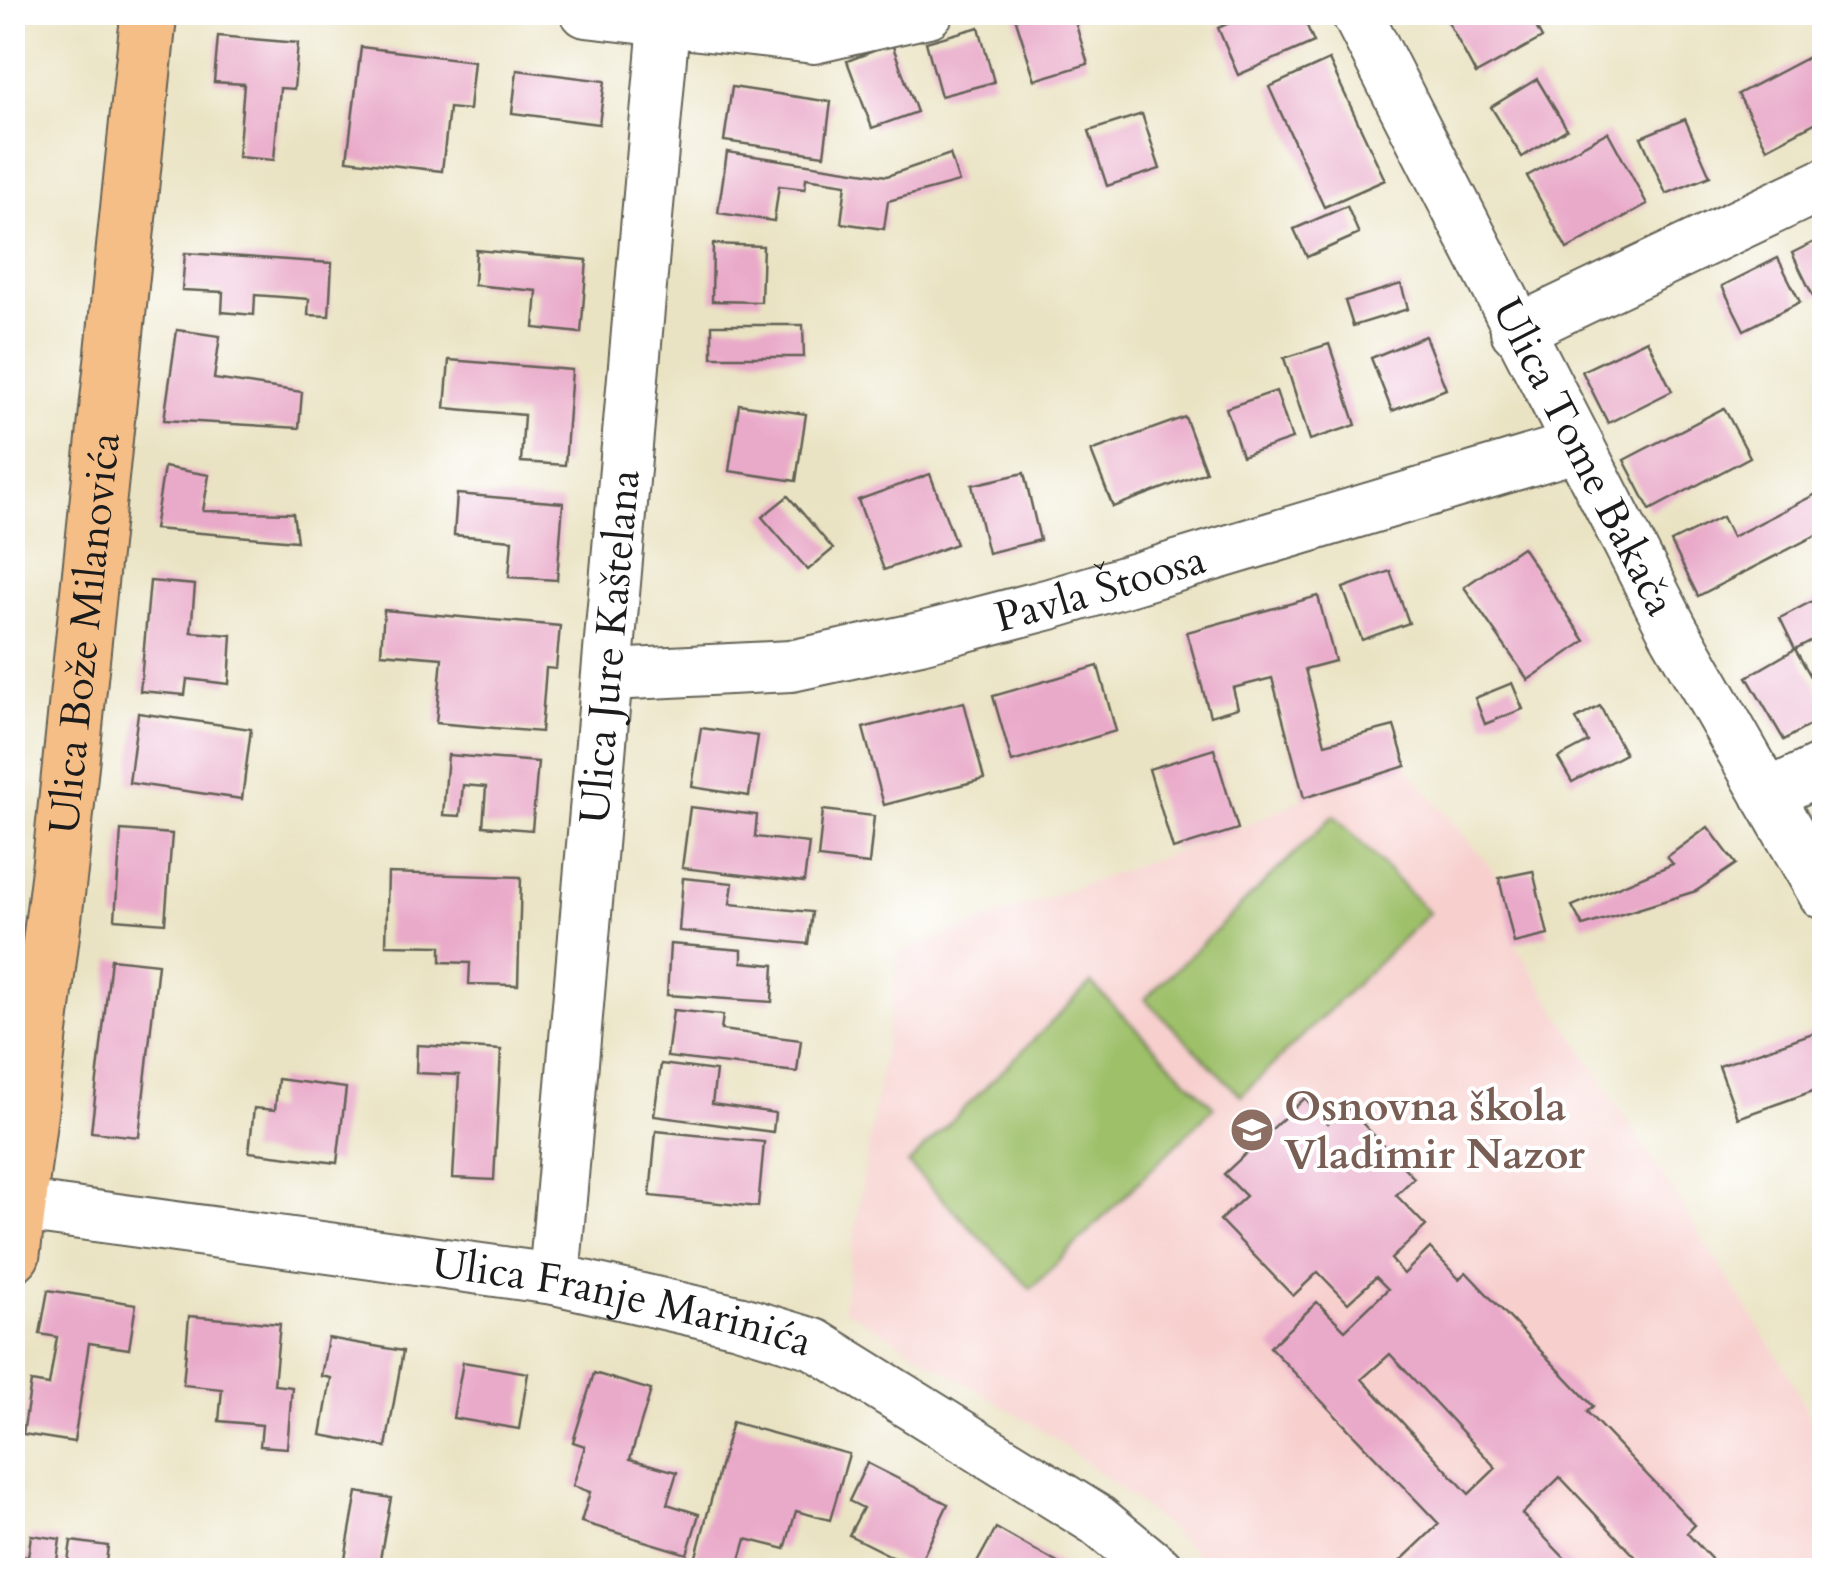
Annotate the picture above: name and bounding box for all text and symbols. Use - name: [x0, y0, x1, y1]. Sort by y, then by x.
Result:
- street label: Ulica Tome Bakača: [1479, 288, 1689, 625]
- street label: Ulica Bože Milanovića: [35, 430, 133, 837]
- street label: Ulica Jure Kaštelana: [566, 467, 653, 826]
- street label: Pavla Štoosa: [989, 531, 1212, 646]
- place label: Osnovna škola Vladimir Nazor: [1284, 1078, 1585, 1183]
- school or university icon: Osnovna škola Vladimir Nazor: [1229, 1107, 1275, 1153]
- street label: Ulica Franje Marinića: [429, 1234, 819, 1370]

